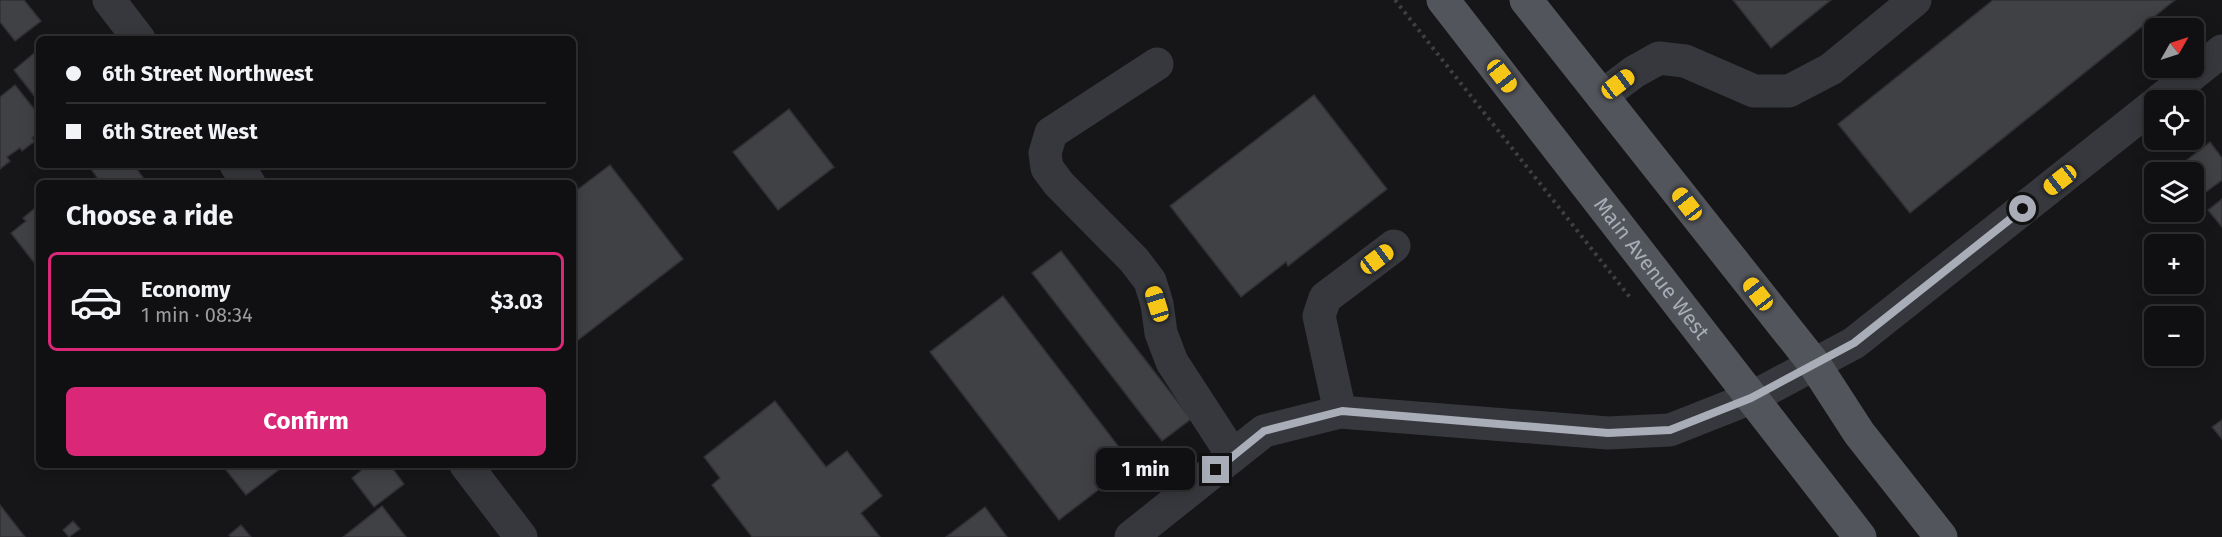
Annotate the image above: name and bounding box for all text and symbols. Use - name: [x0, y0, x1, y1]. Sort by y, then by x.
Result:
- north arrow: [2144, 18, 2204, 78]
- map controls: [2144, 18, 2204, 366]
- car: [1484, 56, 1520, 96]
- text: 6th Street Northwest: [102, 60, 313, 87]
- car: [1598, 66, 1638, 102]
- button: locate: [2144, 90, 2204, 150]
- text: 6th Street West: [102, 118, 258, 145]
- car: [2040, 162, 2080, 198]
- button: layers: [2144, 162, 2204, 222]
- car: [1669, 184, 1705, 224]
- street label: Main Avenue West: [1588, 192, 1715, 345]
- route start: [2009, 195, 2036, 222]
- text: Choose a ride: [66, 200, 233, 232]
- button: +: [2144, 234, 2204, 294]
- car: [1357, 241, 1397, 277]
- car: [1740, 274, 1776, 314]
- icon: car: [69, 275, 123, 329]
- text: Economy: [141, 276, 230, 303]
- car: [1143, 284, 1171, 324]
- text: $3.03: [490, 288, 543, 315]
- text: 1 min · 08:34: [141, 303, 253, 327]
- button: −: [2144, 306, 2204, 366]
- button: Confirm: [66, 387, 546, 456]
- callout: 1 min: [1096, 449, 1195, 491]
- route end: [1202, 456, 1229, 483]
- text: 1 min: [1121, 457, 1170, 481]

